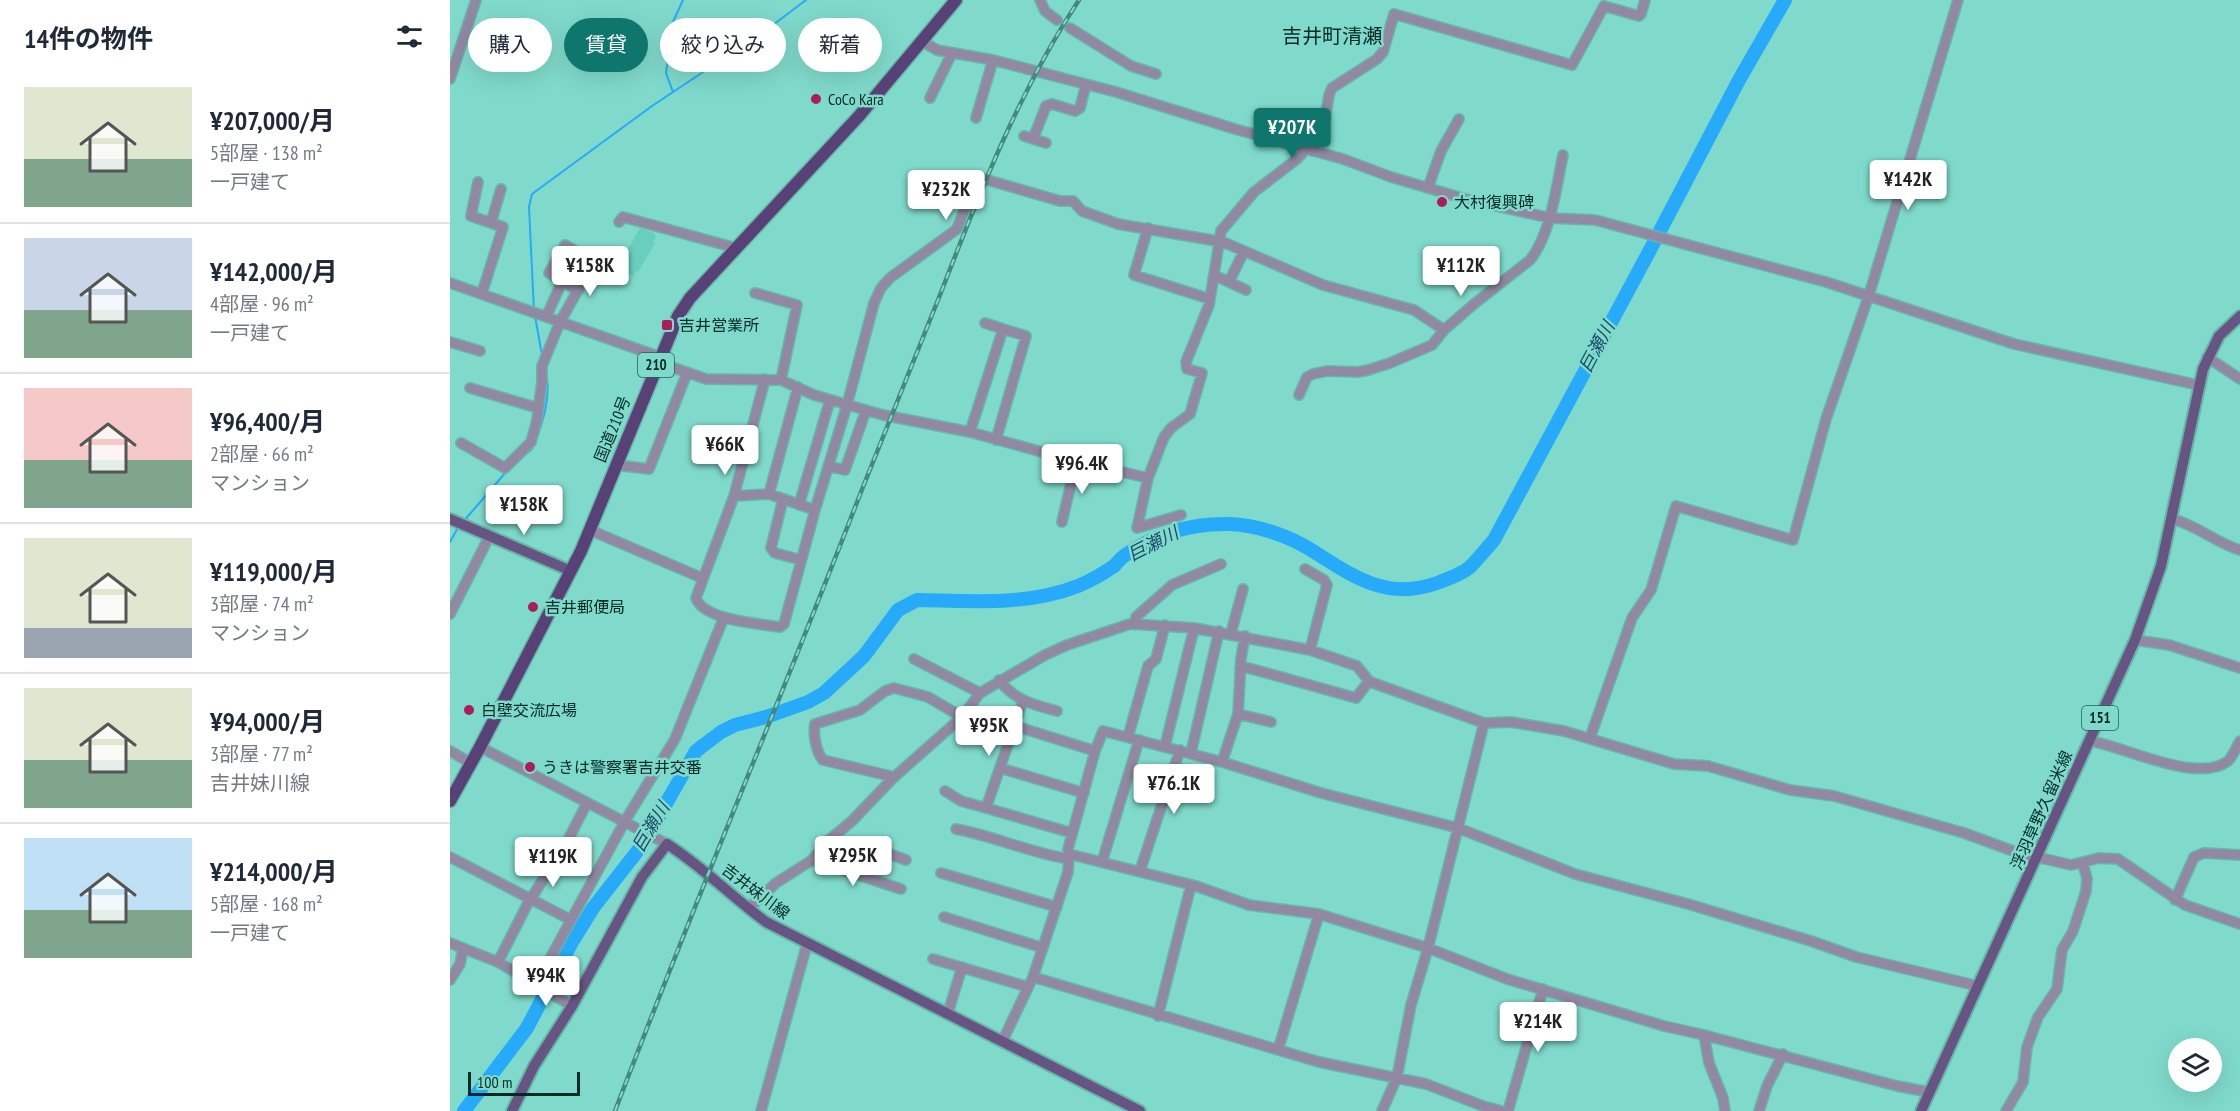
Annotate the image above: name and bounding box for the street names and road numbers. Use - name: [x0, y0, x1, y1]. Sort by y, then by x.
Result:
- road number: 210: [638, 353, 674, 377]
- street label: 国道210号: [590, 393, 634, 465]
- road number: 151: [2082, 706, 2118, 730]
- street label: 浮羽草野久留米線: [2006, 747, 2076, 873]
- street label: 吉井妹川線: [718, 859, 794, 923]

